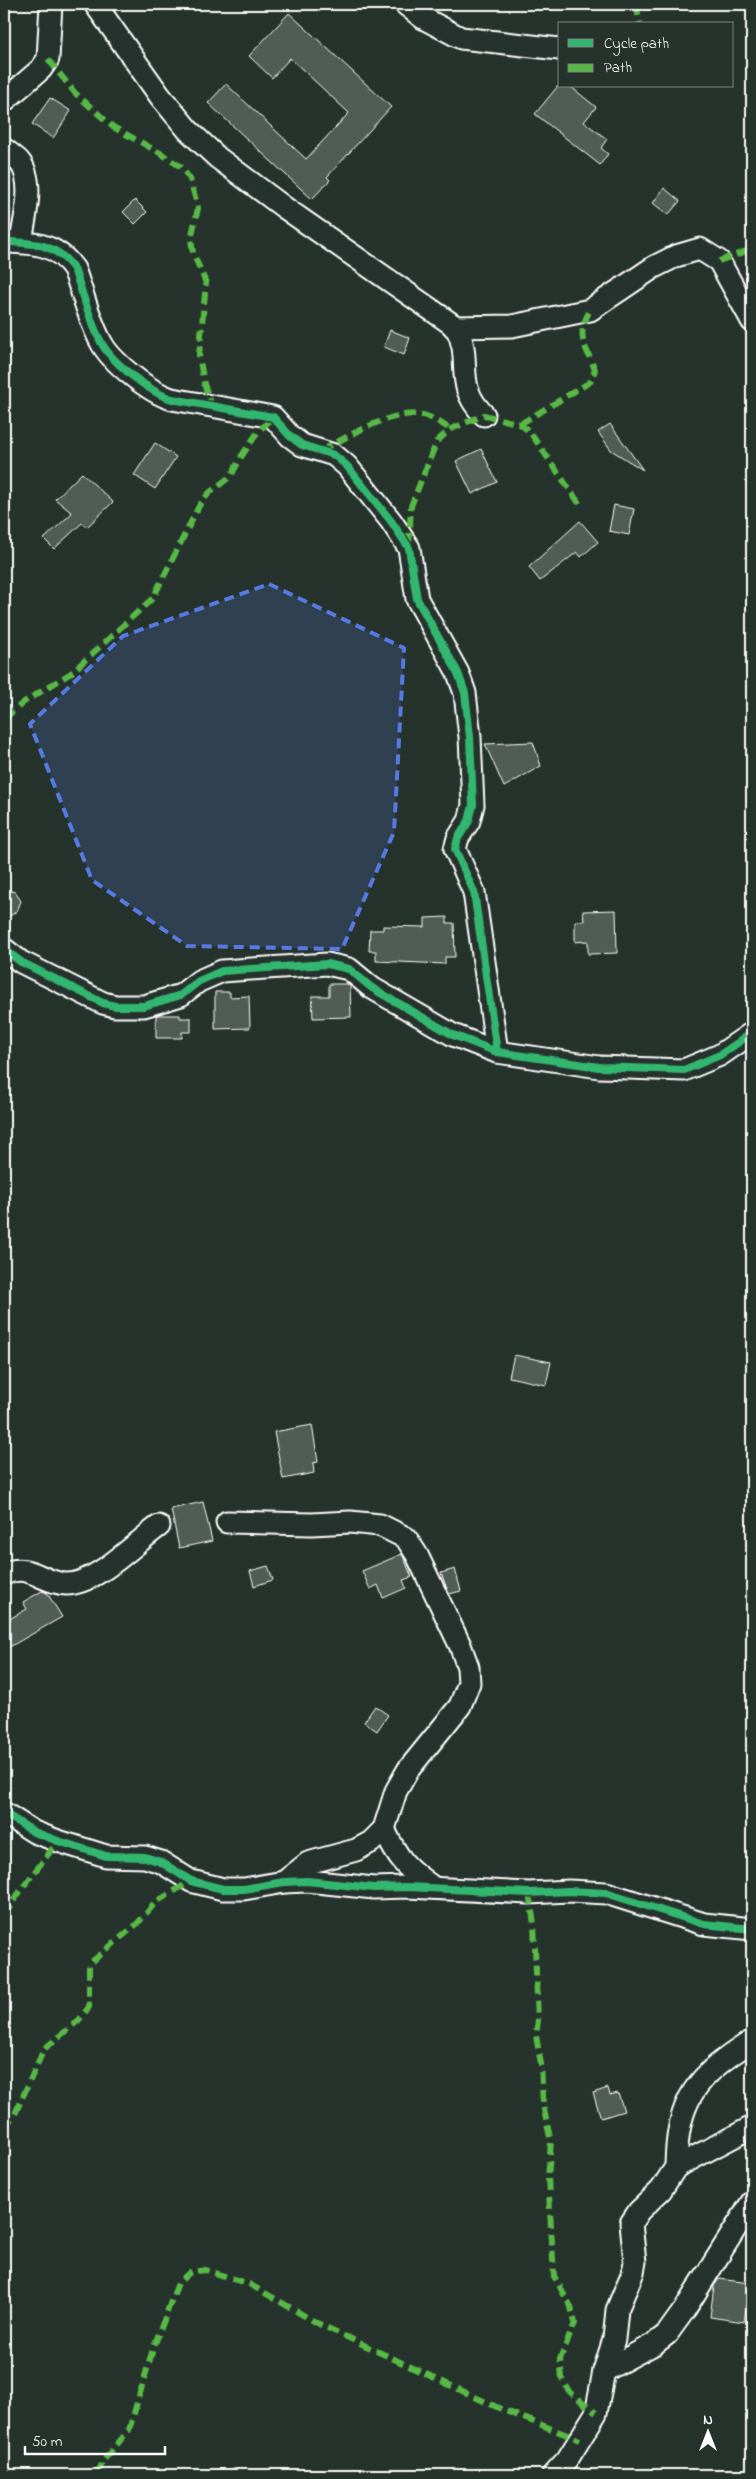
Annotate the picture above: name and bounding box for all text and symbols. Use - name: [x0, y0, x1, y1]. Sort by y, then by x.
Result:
- legend: [558, 22, 734, 88]
- text: Cycle path: [604, 33, 669, 56]
- text: Path: [604, 57, 632, 79]
- north arrow: [684, 2406, 734, 2456]
- text: N: [703, 2410, 713, 2431]
- scale bar: [25, 2424, 165, 2456]
- text: 50 m: [32, 2431, 63, 2453]

